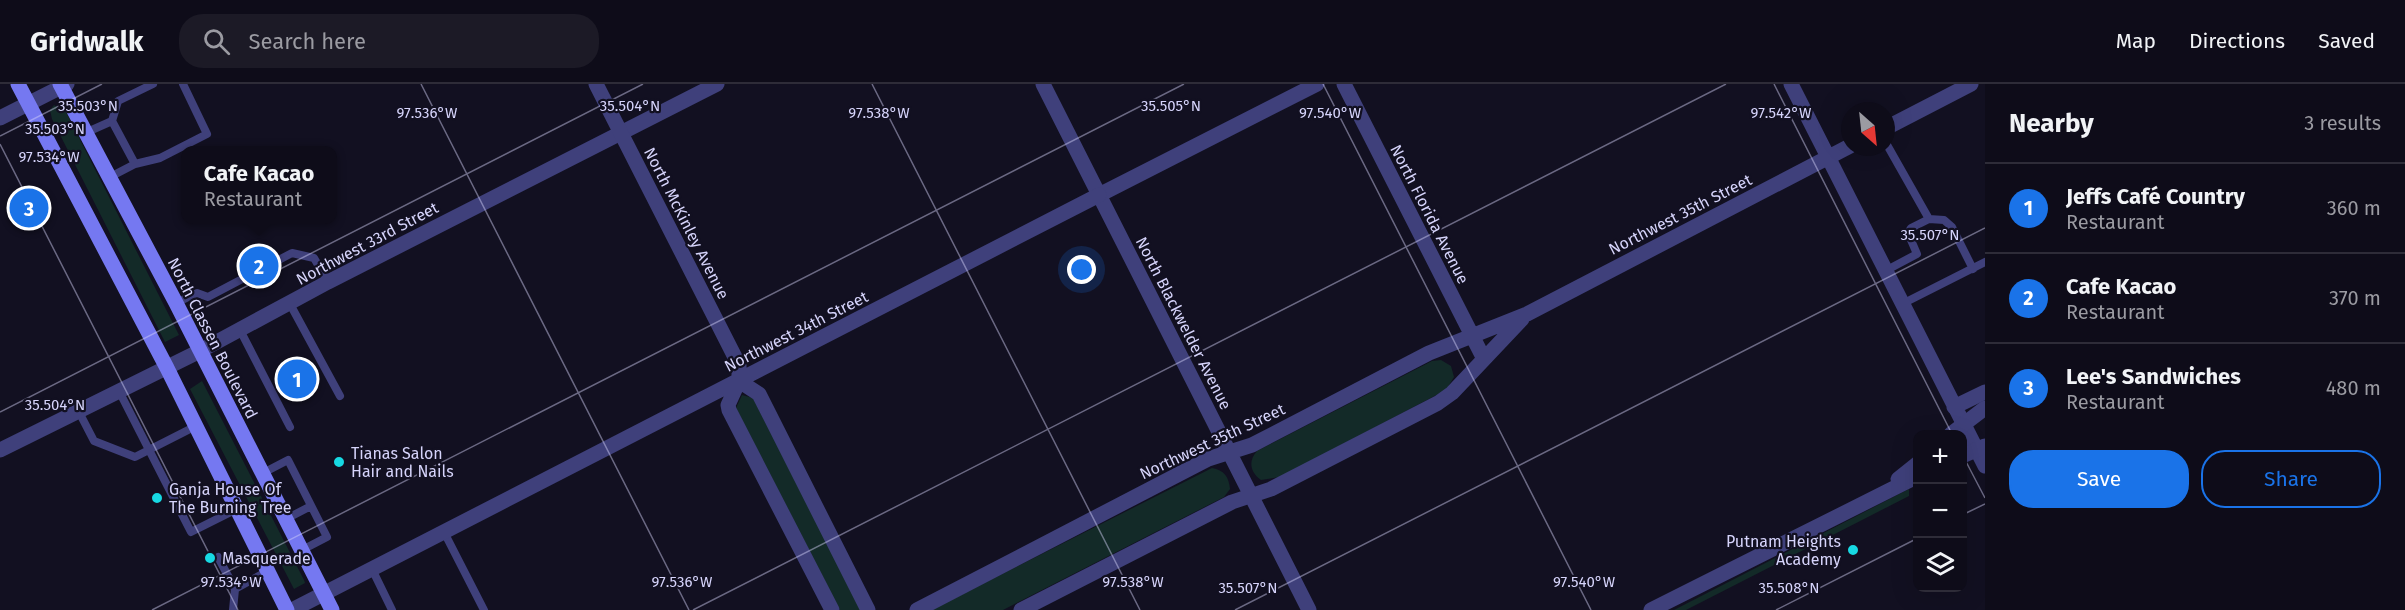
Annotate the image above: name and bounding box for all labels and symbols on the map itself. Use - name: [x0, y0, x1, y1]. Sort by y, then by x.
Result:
- text: 35.503°N: [58, 97, 118, 115]
- text: 35.504°N: [600, 97, 660, 115]
- text: 35.505°N: [1141, 97, 1201, 115]
- north arrow: [1841, 102, 1895, 156]
- text: 97.536°W: [396, 104, 458, 122]
- text: 97.538°W: [848, 104, 910, 122]
- text: 97.540°W: [1299, 104, 1362, 122]
- text: 97.542°W: [1751, 104, 1812, 122]
- text: 35.503°N: [25, 120, 85, 138]
- street label: North Florida Avenue: [1386, 141, 1473, 287]
- street label: North McKinley Avenue: [640, 144, 733, 302]
- text: 97.534°W: [18, 148, 80, 166]
- street label: Northwest 35th Street: [1606, 170, 1755, 259]
- pin: 3: [9, 186, 48, 230]
- street label: Northwest 33rd Street: [293, 198, 442, 289]
- text: 35.507°N: [1900, 226, 1960, 244]
- street label: North Blackwelder Avenue: [1132, 234, 1235, 413]
- pin: 2: [240, 244, 278, 288]
- street label: North Classen Boulevard: [164, 255, 261, 422]
- your location: [1067, 255, 1096, 284]
- street label: Northwest 34th Street: [721, 287, 871, 376]
- pin: 1: [278, 356, 316, 402]
- text: 35.504°N: [25, 396, 85, 414]
- street label: Northwest 35th Street: [1137, 399, 1288, 483]
- place label: Tianas Salon Hair and Nails: [351, 444, 454, 481]
- marker: Tianas Salon Hair and Nails: [332, 455, 346, 469]
- place label: Ganja House Of The Burning Tree: [169, 480, 292, 517]
- marker: Ganja House Of The Burning Tree: [150, 491, 164, 505]
- place label: Putnam Heights Academy: [1726, 532, 1841, 569]
- marker: Putnam Heights Academy: [1846, 543, 1860, 557]
- place label: Masquerade: [222, 549, 311, 568]
- marker: Masquerade: [203, 551, 217, 565]
- text: 97.534°W: [200, 573, 262, 591]
- text: 97.536°W: [651, 573, 713, 591]
- text: 97.538°W: [1102, 573, 1164, 591]
- text: 97.540°W: [1553, 573, 1616, 591]
- text: 35.507°N: [1218, 579, 1278, 597]
- text: 35.508°N: [1759, 579, 1820, 597]

